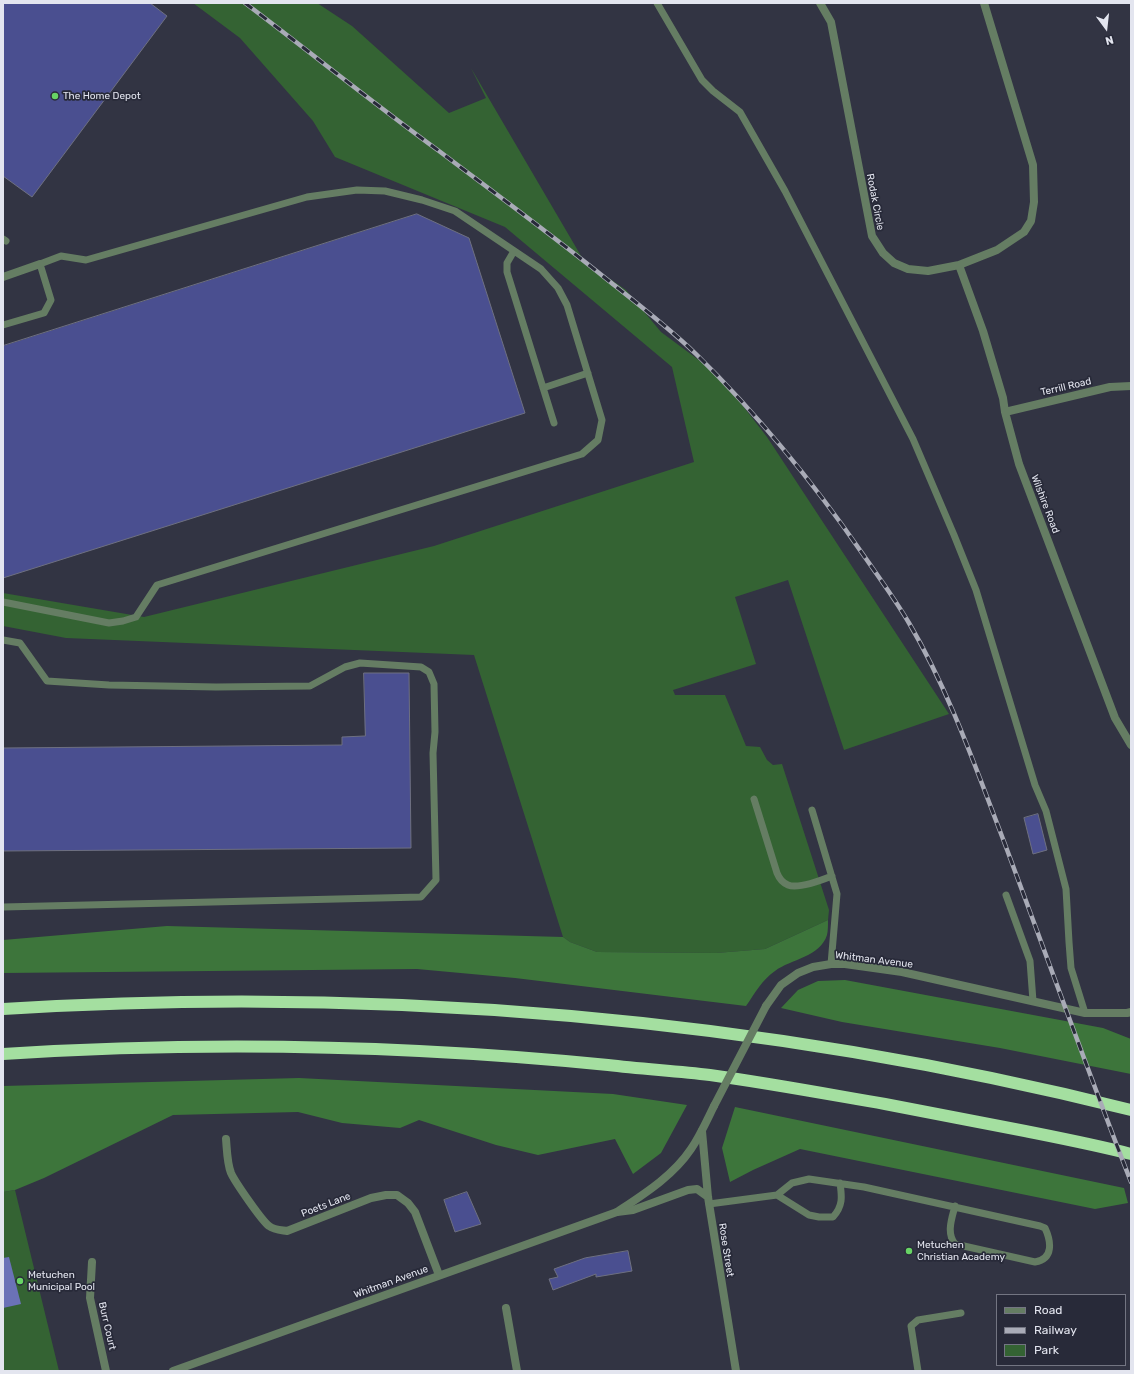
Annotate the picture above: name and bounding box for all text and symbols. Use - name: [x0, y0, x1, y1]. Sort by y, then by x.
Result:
- north arrow: [1086, 8, 1126, 48]
- text: N: [1104, 33, 1115, 47]
- place label: The Home Depot: [63, 90, 141, 102]
- marker: The Home Depot: [50, 91, 60, 101]
- street label: Rodak Circle: [864, 173, 886, 231]
- street label: Terrill Road: [1040, 375, 1092, 399]
- street label: Wilshire Road: [1028, 473, 1062, 535]
- street label: Whitman Avenue: [834, 949, 914, 971]
- street label: Poets Lane: [300, 1190, 352, 1220]
- street label: Rose Street: [716, 1222, 736, 1278]
- place label: Metuchen Christian Academy: [917, 1239, 1005, 1262]
- marker: Metuchen Christian Academy: [904, 1246, 914, 1256]
- street label: Whitman Avenue: [352, 1263, 430, 1301]
- place label: Metuchen Municipal Pool: [28, 1269, 95, 1292]
- marker: Metuchen Municipal Pool: [15, 1276, 25, 1286]
- legend: [996, 1294, 1126, 1366]
- street label: Burr Court: [96, 1301, 118, 1351]
- text: Road: [1034, 1303, 1062, 1317]
- text: Railway: [1034, 1323, 1077, 1337]
- text: Park: [1034, 1343, 1059, 1357]

